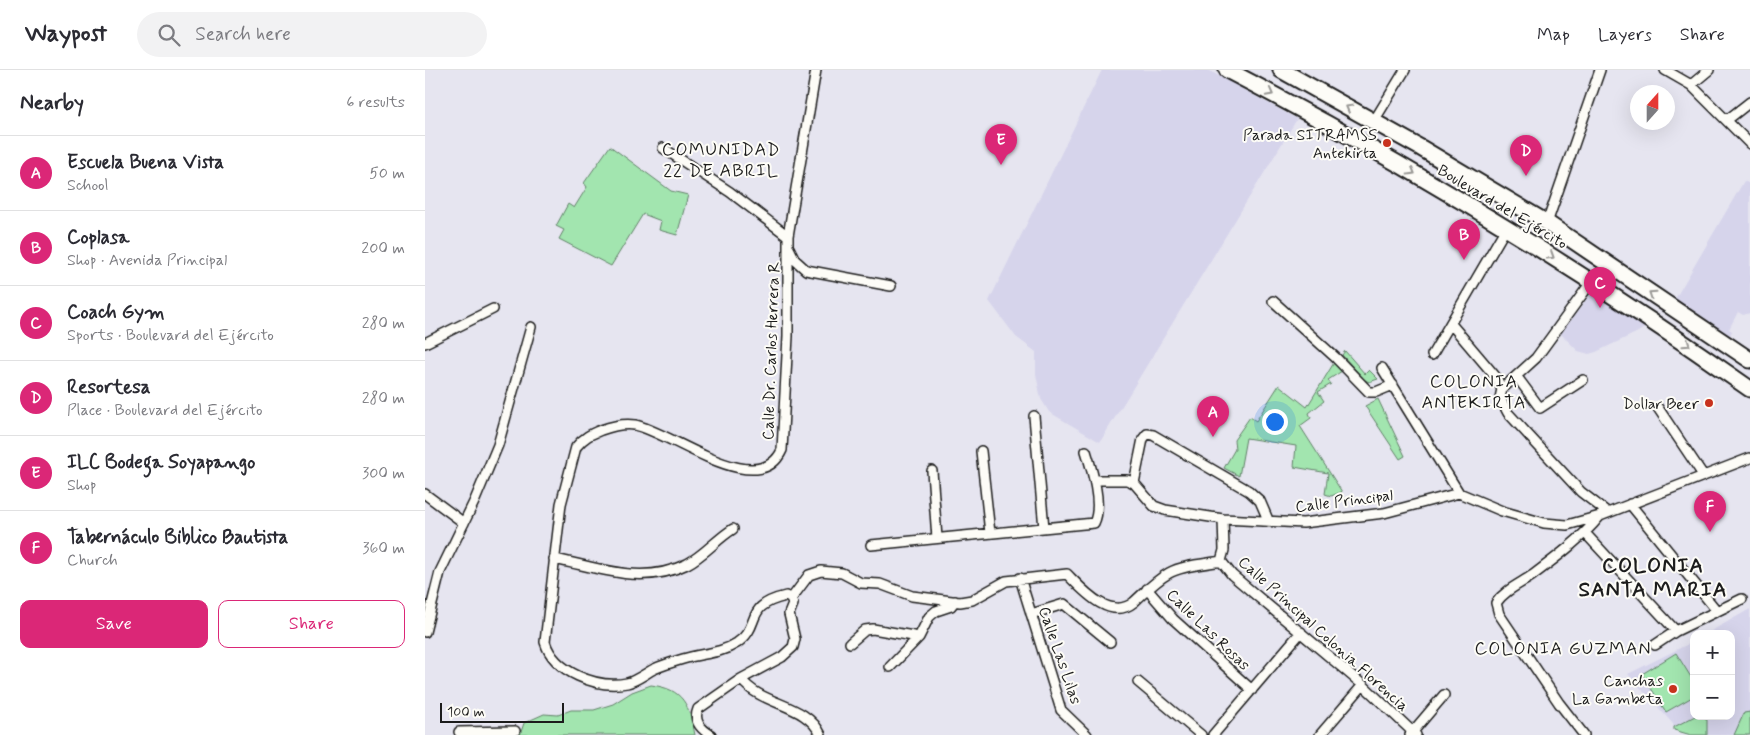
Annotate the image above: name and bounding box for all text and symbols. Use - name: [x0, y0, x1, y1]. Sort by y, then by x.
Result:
- search box: [137, 12, 487, 57]
- text: Waypost: [25, 19, 107, 50]
- icon: search: [155, 21, 183, 49]
- text: Search here: [195, 22, 291, 47]
- text: Map: [1537, 23, 1570, 47]
- text: Layers: [1598, 23, 1652, 47]
- text: Share: [1680, 23, 1725, 47]
- north arrow: [1630, 85, 1675, 130]
- one-way arrow: [1265, 87, 1274, 97]
- text: Nearby: [20, 89, 84, 117]
- text: 6 results: [346, 92, 405, 113]
- one-way arrow: [1346, 104, 1355, 114]
- pin: E: [985, 124, 1017, 165]
- place label: Parada SITRAMSS Antekirta: [1243, 125, 1377, 164]
- pin: D: [1510, 135, 1542, 176]
- marker: Parada SITRAMSS Antekirta: [1381, 137, 1393, 149]
- district label: COMUNIDAD 22 DE ABRIL: [662, 138, 780, 183]
- text: Escuela Buena Vista: [67, 150, 224, 175]
- street label: Boulevard del Ejército: [1436, 161, 1570, 251]
- text: A: [31, 163, 41, 184]
- text: 50 m: [369, 163, 405, 184]
- one-way arrow: [1406, 166, 1415, 176]
- text: School: [67, 175, 108, 196]
- pin: B: [1448, 219, 1480, 260]
- text: Coplasa: [67, 225, 130, 250]
- text: B: [31, 238, 41, 259]
- text: 200 m: [361, 238, 405, 259]
- one-way arrow: [1546, 249, 1555, 259]
- text: Shop · Avenida Principal: [67, 250, 227, 271]
- street label: Calle Dr. Carlos Herrera R: [758, 262, 785, 441]
- pin: C: [1584, 267, 1616, 308]
- one-way arrow: [1648, 290, 1657, 300]
- text: Coach Gym: [67, 300, 165, 325]
- text: C: [30, 313, 42, 334]
- text: 280 m: [362, 313, 405, 334]
- text: Sports · Boulevard del Ejército: [67, 325, 274, 346]
- one-way arrow: [1681, 338, 1691, 347]
- district label: COLONIA ANTEKIRTA: [1421, 370, 1527, 415]
- text: Resortesa: [67, 375, 151, 400]
- text: D: [30, 388, 42, 409]
- text: 280 m: [362, 388, 405, 409]
- place label: Dollar Beer: [1623, 394, 1700, 415]
- pin: A: [1197, 396, 1229, 437]
- marker: Dollar Beer: [1703, 397, 1715, 409]
- text: Place · Boulevard del Ejército: [67, 400, 263, 421]
- your location: [1262, 409, 1288, 435]
- text: ILC Bodega Soyapango: [67, 450, 255, 475]
- text: E: [31, 463, 41, 484]
- text: 300 m: [362, 463, 405, 484]
- text: Shop: [67, 475, 96, 496]
- street label: Calle Principal: [1294, 485, 1394, 518]
- pin: F: [1694, 491, 1726, 532]
- text: Tabernáculo Biblico Bautista: [67, 525, 288, 550]
- text: F: [32, 538, 40, 559]
- text: 360 m: [362, 538, 405, 559]
- text: Church: [67, 550, 118, 571]
- street label: Calle Principal Colonia Florencia: [1233, 552, 1413, 716]
- district label: COLONIA SANTA MARIA: [1578, 552, 1728, 604]
- street label: Calle Las Rosas: [1162, 585, 1254, 675]
- button: Save: [20, 600, 208, 648]
- button: Share: [218, 600, 405, 648]
- street label: Calle Las Lilas: [1033, 604, 1086, 707]
- map controls: [1690, 630, 1735, 720]
- button: +: [1690, 630, 1735, 675]
- district label: COLONIA GUZMAN: [1475, 637, 1652, 661]
- place label: Canchas La Gambeta: [1572, 671, 1663, 710]
- button: −: [1690, 675, 1735, 720]
- marker: Canchas La Gambeta: [1667, 683, 1679, 695]
- scale bar: [440, 700, 564, 723]
- text: 100 m: [447, 703, 485, 721]

